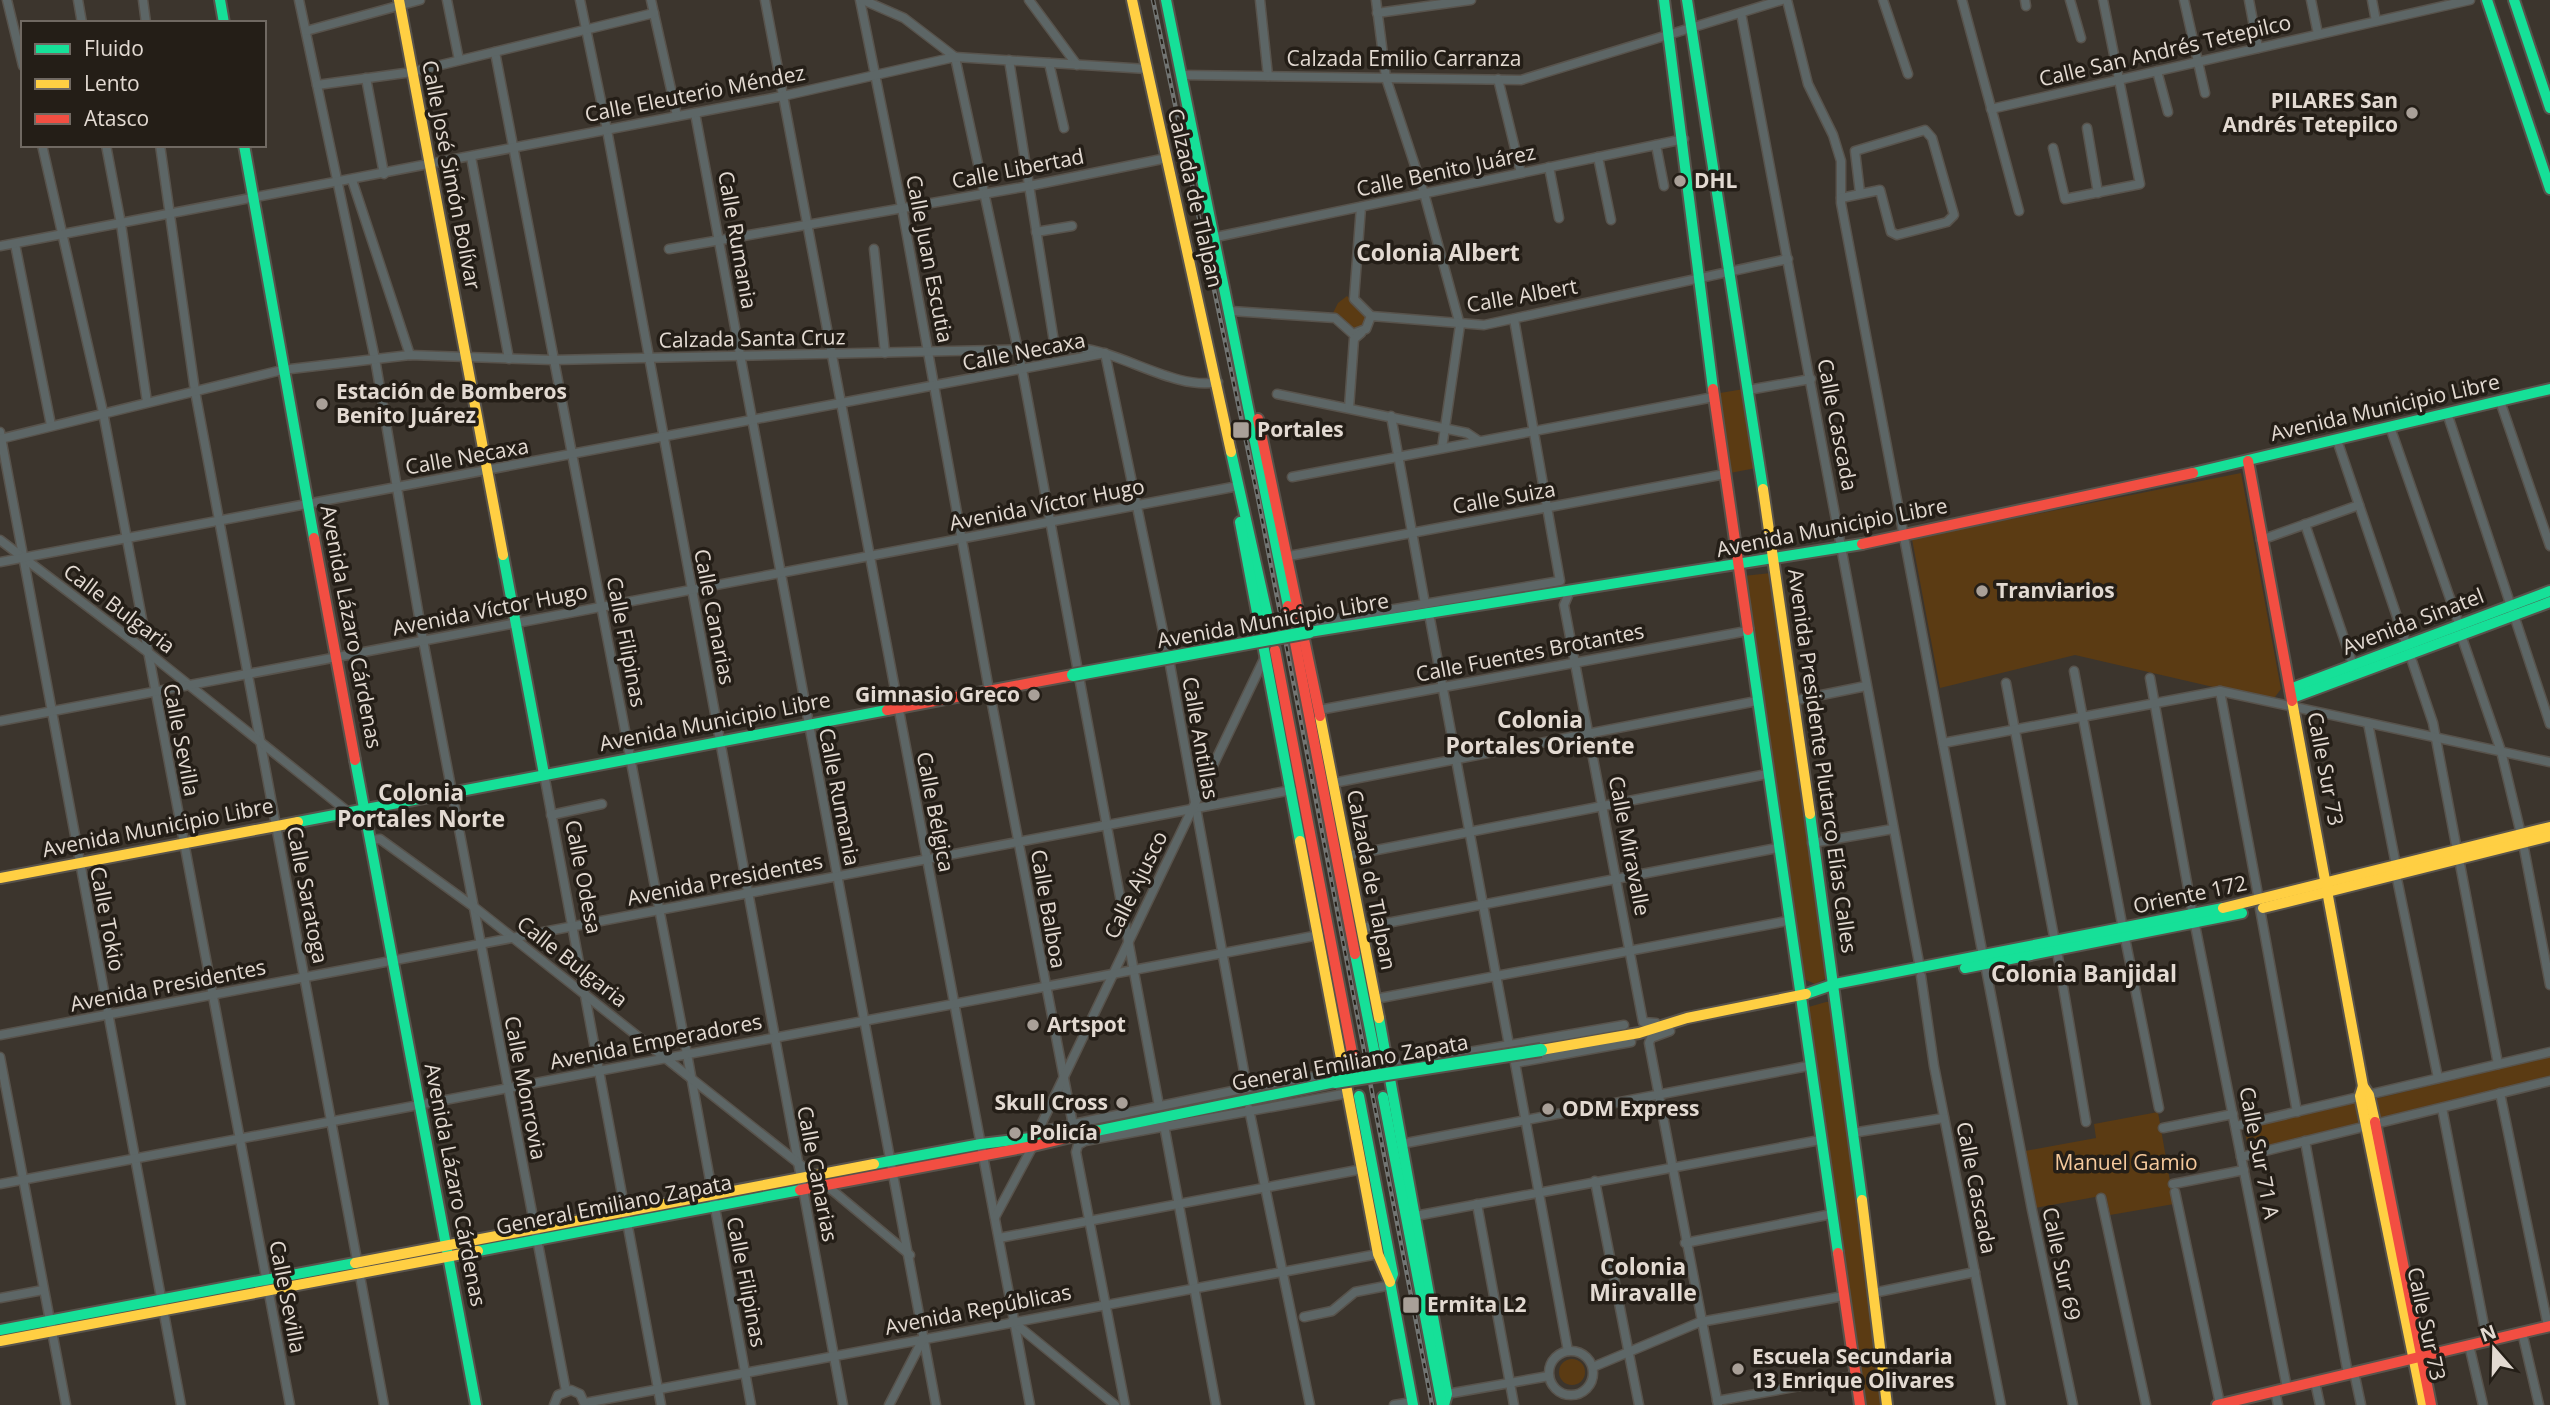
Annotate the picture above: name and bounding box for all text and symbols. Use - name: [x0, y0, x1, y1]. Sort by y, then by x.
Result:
- street label: Calle San Andrés Tetepilco: [2036, 7, 2294, 93]
- legend: [21, 21, 266, 147]
- text: Fluido: [84, 34, 144, 62]
- street label: Calzada Emilio Carranza: [1287, 44, 1521, 72]
- street label: Calle José Simón Bolívar: [416, 58, 488, 292]
- street label: Calle Eleuterio Méndez: [582, 58, 807, 128]
- text: Lento: [84, 69, 140, 97]
- place label: PILARES San Andrés Tetepilco: [2223, 86, 2398, 138]
- text: Atasco: [84, 104, 149, 132]
- street label: Calzada de Tlalpan: [1162, 105, 1230, 290]
- marker: PILARES San Andrés Tetepilco: [2404, 105, 2420, 121]
- street label: Calle Benito Juárez: [1354, 137, 1538, 203]
- street label: Calle Libertad: [949, 141, 1086, 195]
- place label: DHL: [1694, 166, 1738, 194]
- street label: Calle Rumania: [712, 169, 764, 311]
- street label: Calle Juan Escutia: [900, 173, 960, 345]
- marker: DHL: [1672, 173, 1688, 189]
- district label: Colonia Albert: [1356, 236, 1520, 268]
- street label: Calle Albert: [1464, 271, 1579, 319]
- street label: Calzada Santa Cruz: [658, 322, 846, 354]
- street label: Calle Necaxa: [960, 325, 1088, 377]
- street label: Calle Cascada: [1811, 356, 1864, 493]
- street label: Avenida Municipio Libre: [2267, 367, 2502, 447]
- place label: Estación de Bomberos Benito Juárez: [336, 377, 567, 429]
- marker: Estación de Bomberos Benito Juárez: [314, 396, 330, 412]
- place label: Portales: [1257, 415, 1344, 443]
- marker: Portales: [1231, 420, 1251, 440]
- street label: Calle Necaxa: [403, 431, 531, 481]
- street label: Avenida Víctor Hugo: [947, 471, 1147, 537]
- street label: Calle Suiza: [1450, 474, 1557, 520]
- street label: Avenida Municipio Libre: [1714, 491, 1950, 563]
- street label: Avenida Lázaro Cárdenas: [315, 503, 389, 751]
- street label: Calle Canarias: [688, 547, 742, 687]
- street label: Calle Bulgaria: [58, 557, 181, 659]
- street label: Avenida Presidente Plutarco Elías Calles: [1782, 567, 1864, 955]
- street label: Calle Filipinas: [601, 574, 653, 709]
- street label: Avenida Víctor Hugo: [390, 576, 590, 642]
- place label: Tranviarios: [1996, 576, 2115, 604]
- street label: Avenida Sinatel: [2338, 581, 2488, 661]
- marker: Tranviarios: [1974, 583, 1990, 599]
- street label: Avenida Municipio Libre: [1155, 586, 1391, 654]
- street label: Calle Fuentes Brotantes: [1413, 616, 1646, 688]
- street label: Calle Antillas: [1176, 674, 1226, 801]
- place label: Gimnasio Greco: [855, 680, 1020, 708]
- street label: Calle Sevilla: [157, 681, 207, 798]
- street label: Avenida Municipio Libre: [597, 685, 833, 757]
- marker: Gimnasio Greco: [1026, 687, 1042, 703]
- district label: Colonia Portales Oriente: [1445, 703, 1635, 761]
- street label: Calle Sur 73: [2301, 710, 2351, 828]
- street label: Calle Rumania: [813, 726, 867, 868]
- street label: Calle Bélgica: [911, 749, 961, 874]
- street label: Calle Miravalle: [1603, 774, 1657, 918]
- district label: Colonia Portales Norte: [337, 776, 505, 834]
- street label: Calzada de Tlalpan: [1341, 787, 1403, 972]
- street label: Avenida Municipio Libre: [40, 791, 276, 863]
- street label: Calle Odesa: [559, 817, 609, 936]
- street label: Calle Saratoga: [281, 824, 335, 966]
- street label: Calle Ajusco: [1097, 826, 1173, 943]
- street label: Avenida Presidentes: [625, 846, 825, 912]
- street label: Calle Balboa: [1025, 847, 1073, 971]
- street label: Calle Tokio: [84, 864, 132, 973]
- street label: Oriente 172: [2130, 868, 2249, 920]
- street label: Calle Bulgaria: [512, 909, 634, 1013]
- street label: Avenida Presidentes: [68, 952, 268, 1018]
- district label: Colonia Banjidal: [1991, 957, 2177, 989]
- street label: Avenida Emperadores: [547, 1007, 764, 1075]
- place label: Artspot: [1047, 1010, 1126, 1038]
- street label: Calle Monrovia: [498, 1014, 554, 1162]
- marker: Artspot: [1025, 1017, 1041, 1033]
- street label: General Emiliano Zapata: [1229, 1027, 1470, 1097]
- street label: Avenida Lázaro Cárdenas: [419, 1061, 493, 1309]
- street label: Calle Sur 71 A: [2233, 1084, 2287, 1222]
- place label: Skull Cross: [995, 1088, 1108, 1116]
- place label: ODM Express: [1562, 1094, 1700, 1122]
- marker: Skull Cross: [1114, 1095, 1130, 1111]
- marker: ODM Express: [1540, 1101, 1556, 1117]
- street label: Calle Canarias: [791, 1104, 845, 1244]
- place label: Policía: [1029, 1118, 1098, 1146]
- street label: Calle Cascada: [1950, 1119, 2003, 1256]
- marker: Policía: [1007, 1125, 1023, 1141]
- park label: Manuel Gamio: [2054, 1148, 2198, 1176]
- street label: General Emiliano Zapata: [493, 1167, 734, 1241]
- street label: Calle Sur 69: [2036, 1205, 2088, 1323]
- street label: Calle Filipinas: [721, 1214, 773, 1349]
- street label: Calle Sevilla: [263, 1238, 313, 1355]
- district label: Colonia Miravalle: [1589, 1250, 1697, 1308]
- street label: Calle Sur 73: [2401, 1265, 2453, 1383]
- street label: Avenida Repúblicas: [882, 1277, 1073, 1341]
- place label: Ermita L2: [1427, 1290, 1526, 1318]
- marker: Ermita L2: [1401, 1295, 1421, 1315]
- north arrow: [2459, 1314, 2529, 1384]
- text: N: [2476, 1318, 2500, 1348]
- place label: Escuela Secundaria 13 Enrique Olivares: [1752, 1342, 1954, 1394]
- marker: Escuela Secundaria 13 Enrique Olivares: [1730, 1361, 1746, 1377]

